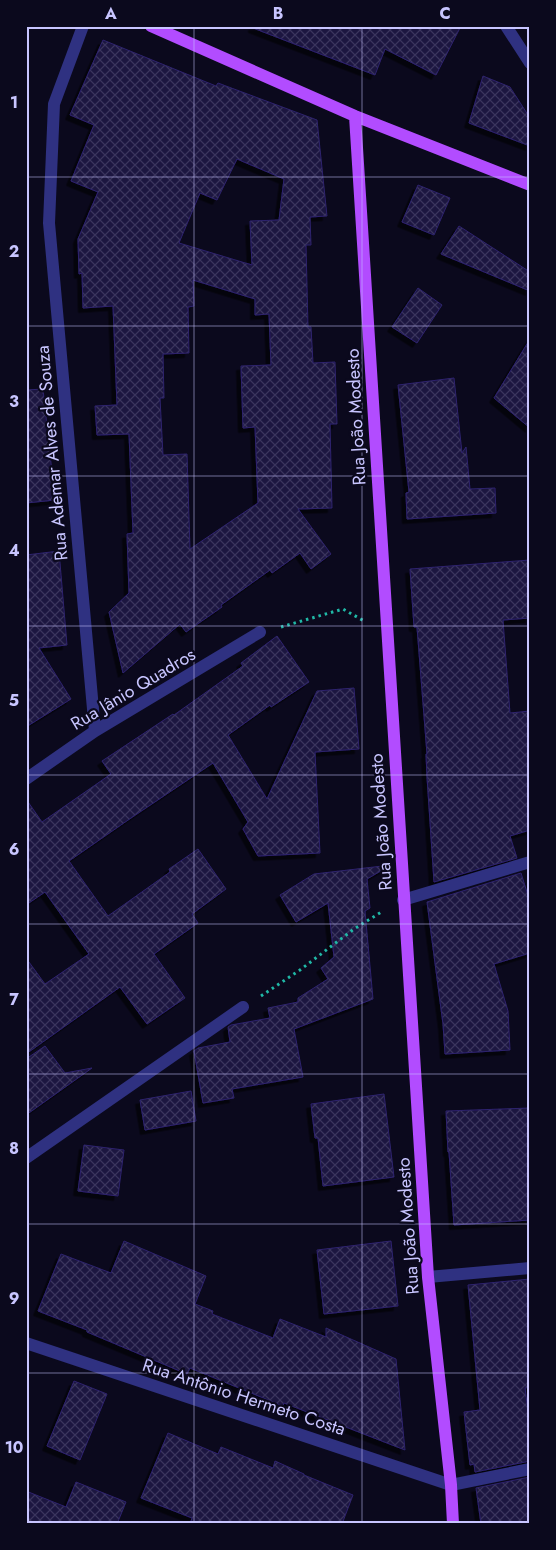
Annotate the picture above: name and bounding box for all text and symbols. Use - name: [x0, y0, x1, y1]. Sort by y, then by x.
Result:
- text: A: [104, 2, 117, 25]
- text: B: [273, 2, 283, 25]
- text: C: [439, 2, 451, 25]
- text: 1: [10, 91, 18, 114]
- text: 2: [9, 240, 19, 263]
- street label: Rua Ademar Alves de Souza: [30, 344, 74, 562]
- street label: Rua João Modesto: [339, 348, 373, 486]
- text: 3: [9, 390, 19, 413]
- text: 4: [8, 539, 20, 562]
- street label: Rua Jânio Quadros: [66, 641, 200, 737]
- text: 5: [9, 689, 19, 712]
- street label: Rua João Modesto: [363, 753, 399, 891]
- text: 6: [9, 838, 19, 861]
- text: 7: [9, 988, 19, 1011]
- text: 8: [9, 1137, 19, 1160]
- street label: Rua João Modesto: [390, 1157, 426, 1295]
- text: 9: [9, 1287, 19, 1310]
- street label: Rua Antônio Hermeto Costa: [139, 1352, 349, 1442]
- text: 10: [5, 1436, 23, 1459]

